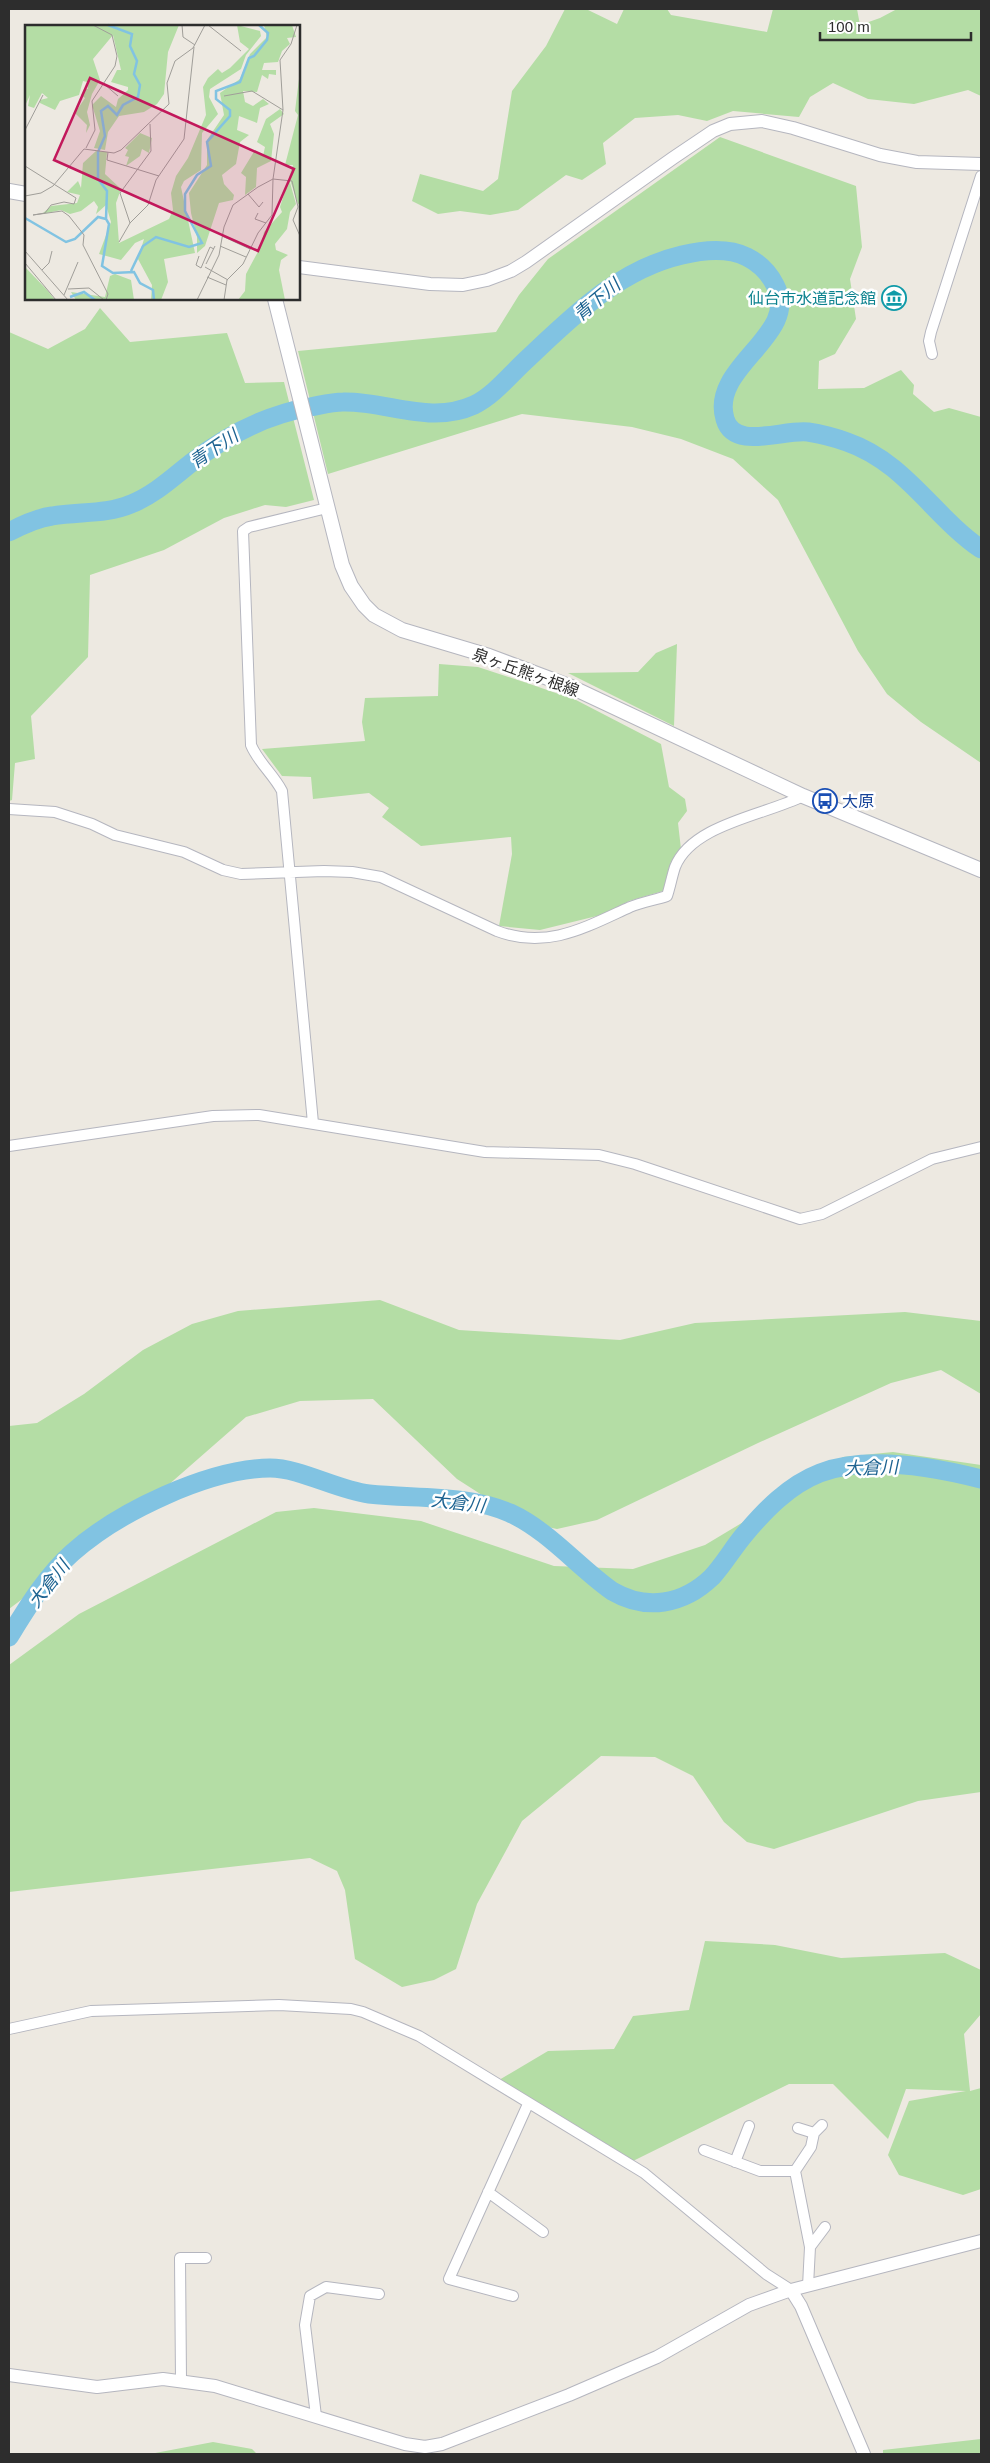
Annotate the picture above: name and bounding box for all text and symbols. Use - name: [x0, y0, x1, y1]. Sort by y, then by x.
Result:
- scale bar: [820, 10, 971, 42]
- text: 100 m: [828, 18, 870, 35]
- inset map: [25, 25, 300, 300]
- water label: 青下川: [570, 274, 626, 325]
- museum icon: 仙台市水道記念館: [881, 285, 907, 311]
- place label: 仙台市水道記念館: [748, 290, 876, 307]
- water label: 青下川: [186, 424, 244, 472]
- street label: 泉ヶ丘熊ヶ根線: [470, 645, 581, 700]
- bus stop icon: 大原: [812, 788, 838, 814]
- place label: 大原: [842, 793, 874, 810]
- water label: 大倉川: [844, 1457, 900, 1479]
- water label: 大倉川: [430, 1490, 488, 1516]
- water label: 大倉川: [24, 1555, 75, 1611]

